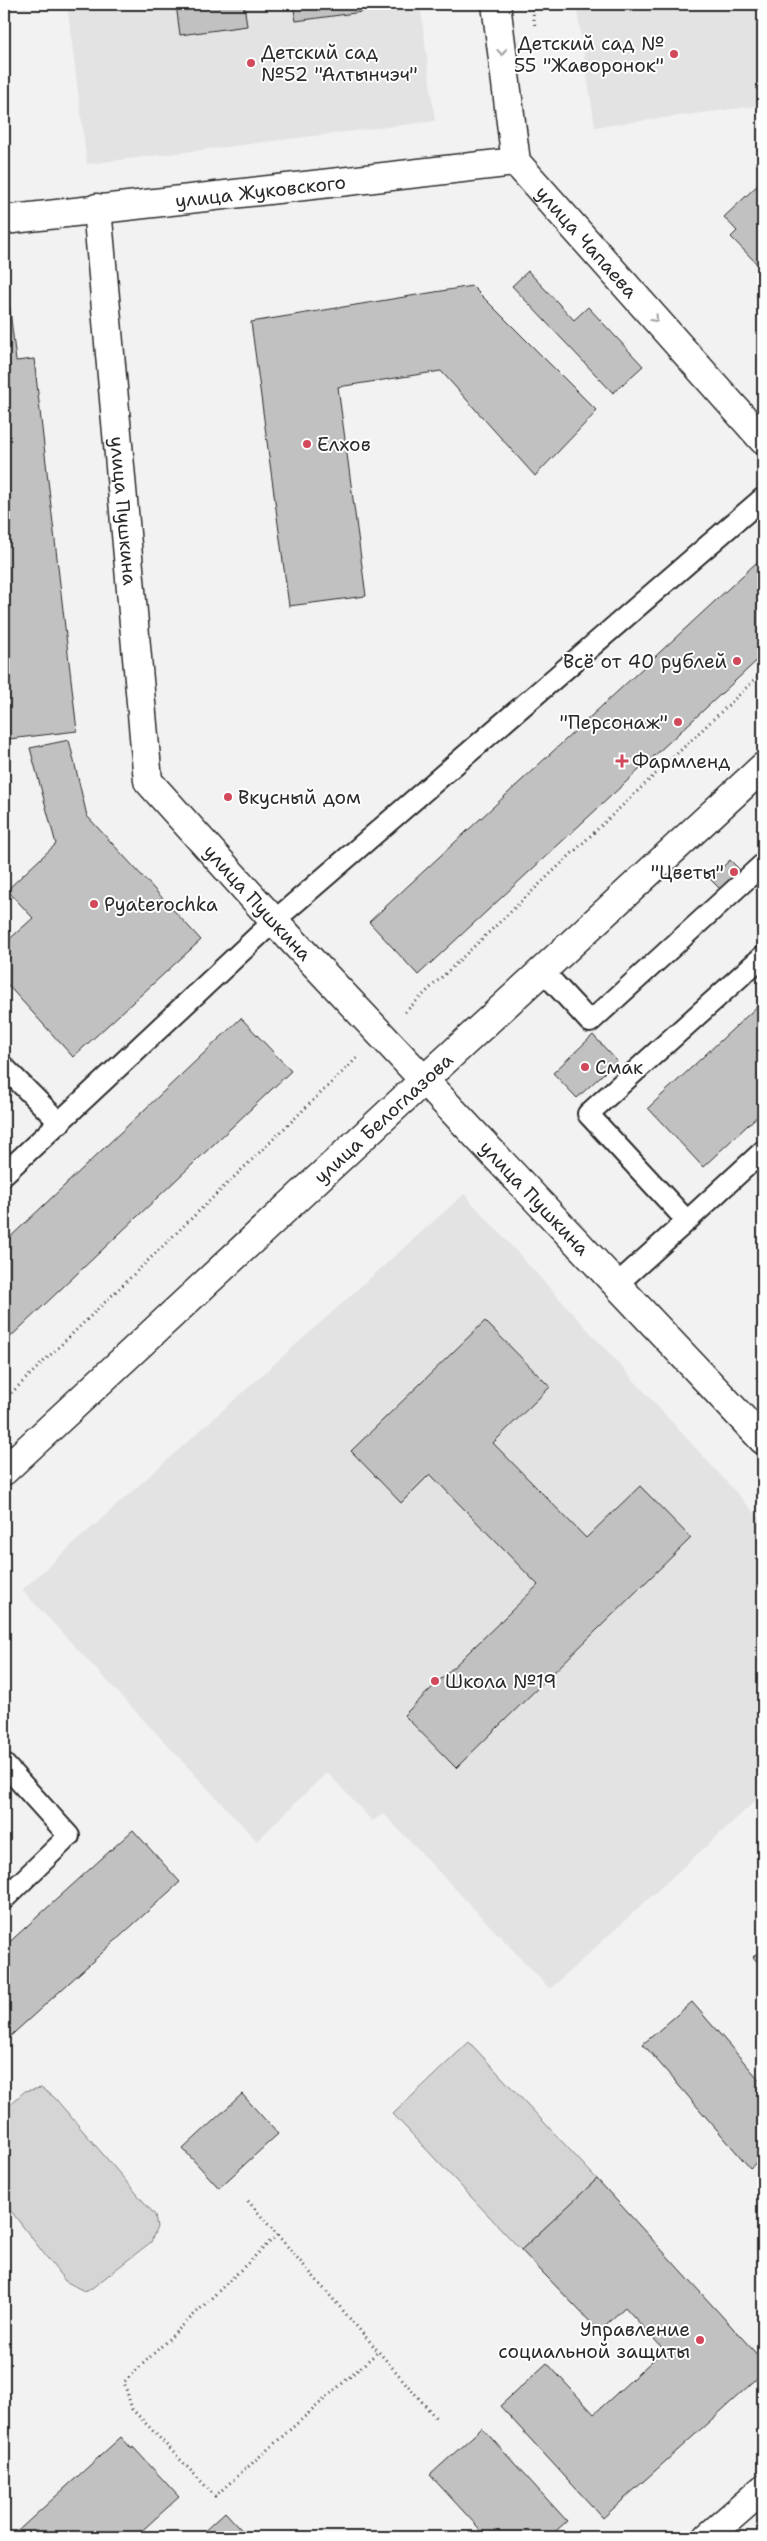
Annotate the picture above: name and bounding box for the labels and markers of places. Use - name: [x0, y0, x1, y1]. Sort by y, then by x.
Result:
- place label: Детский сад № 55 "Жаворонок": [514, 31, 664, 78]
- place label: Детский сад №52 "Алтынчэч": [261, 40, 418, 87]
- marker: Детский сад № 55 "Жаворонок": [668, 48, 680, 60]
- marker: Детский сад №52 "Алтынчэч": [245, 57, 257, 69]
- place label: Елхов: [317, 432, 371, 457]
- marker: Елхов: [301, 438, 313, 450]
- place label: Всё от 40 рублей: [563, 649, 727, 674]
- marker: Всё от 40 рублей: [731, 655, 743, 667]
- place label: "Персонаж": [560, 710, 668, 735]
- marker: "Персонаж": [672, 716, 684, 728]
- place label: Фармленд: [632, 749, 730, 774]
- marker: Фармленд: [616, 755, 628, 767]
- place label: Вкусный дом: [238, 785, 361, 810]
- marker: Вкусный дом: [222, 791, 234, 803]
- place label: "Цветы": [651, 860, 724, 885]
- marker: "Цветы": [728, 866, 740, 878]
- place label: Pyaterochka: [104, 892, 218, 917]
- marker: Pyaterochka: [88, 898, 100, 910]
- place label: Смак: [595, 1055, 643, 1080]
- marker: Смак: [579, 1061, 591, 1073]
- place label: Школа №19: [445, 1669, 557, 1694]
- marker: Школа №19: [429, 1675, 441, 1687]
- place label: Управление социальной защиты: [498, 2317, 690, 2364]
- marker: Управление социальной защиты: [694, 2334, 706, 2346]

